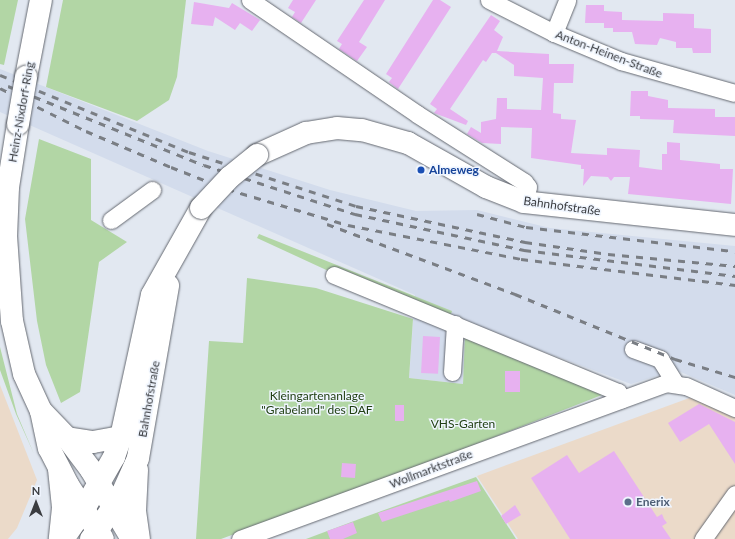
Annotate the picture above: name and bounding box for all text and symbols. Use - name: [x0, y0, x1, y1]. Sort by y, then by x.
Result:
- street label: Anton-Heinen-Straße: [553, 27, 665, 81]
- street label: Heinz-Nixdorf-Ring: [5, 61, 37, 163]
- place label: Almeweg: [429, 163, 479, 177]
- marker: Almeweg: [416, 165, 426, 175]
- street label: Bahnhofstraße: [523, 193, 601, 219]
- street label: Bahnhofstraße: [135, 360, 163, 438]
- park label: Kleingartenanlage "Grabeland" des DAF: [261, 389, 373, 417]
- park label: VHS-Garten: [431, 417, 495, 431]
- street label: Wollmarktstraße: [387, 447, 475, 491]
- north arrow: [16, 483, 56, 523]
- text: N: [32, 484, 40, 497]
- place label: Enerix: [636, 495, 670, 509]
- marker: Enerix: [623, 497, 633, 507]

